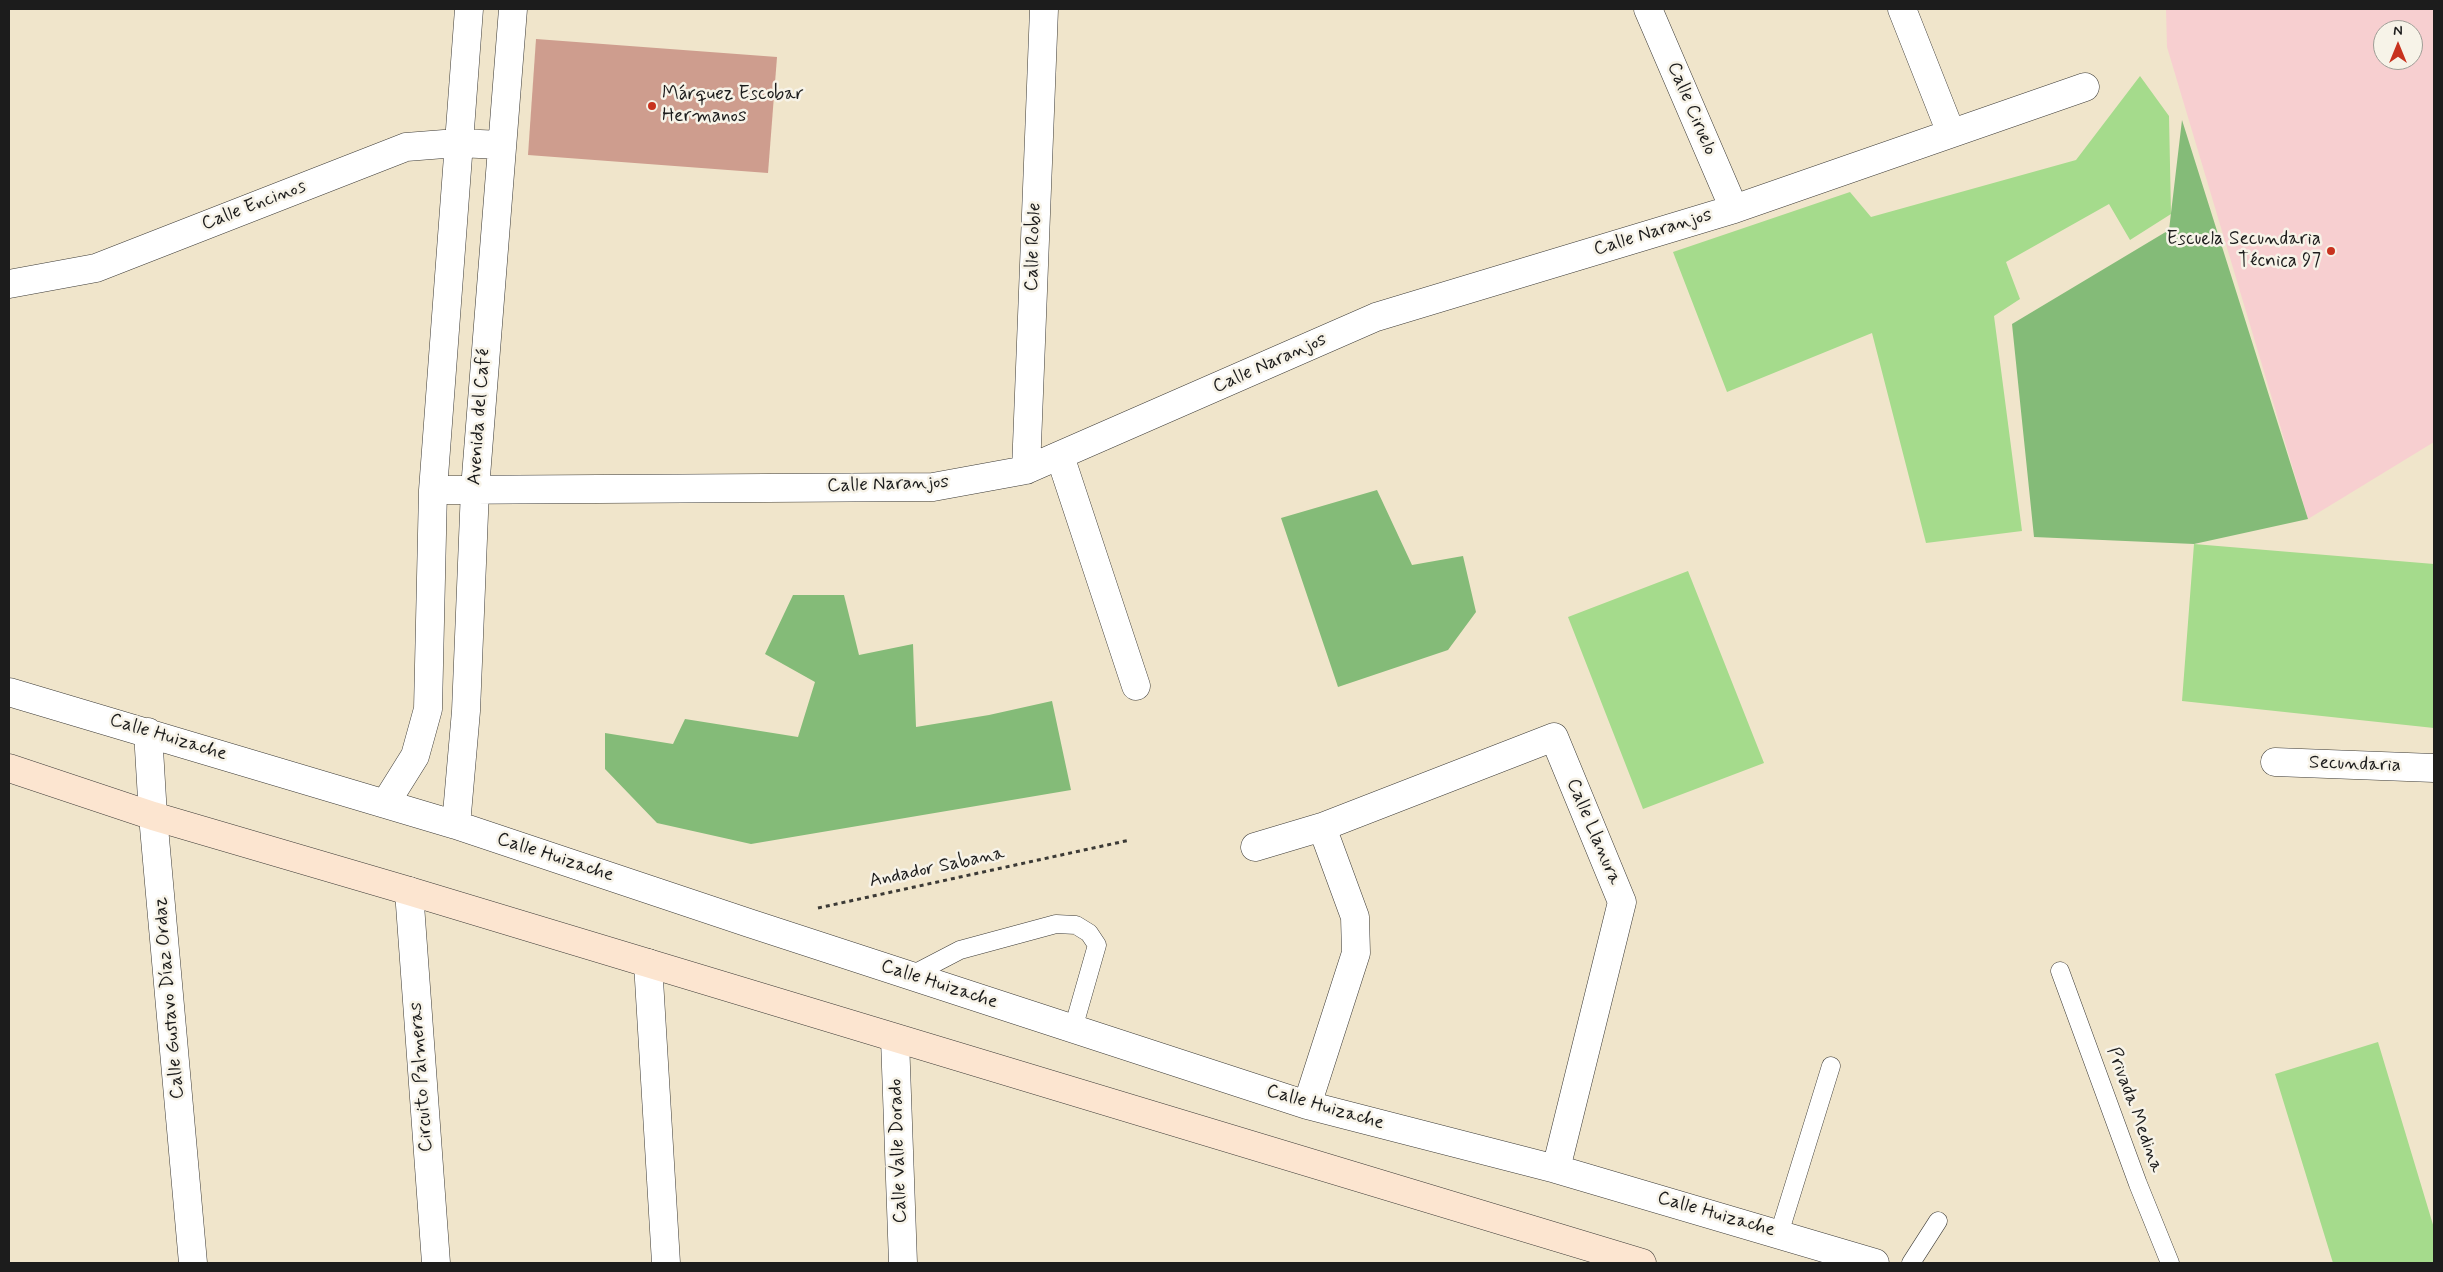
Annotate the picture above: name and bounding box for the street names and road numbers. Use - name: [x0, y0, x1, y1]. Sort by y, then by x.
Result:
- street label: Calle Ciruelo: [1661, 59, 1721, 159]
- street label: Calle Encinos: [199, 176, 309, 236]
- street label: Calle Roble: [1021, 202, 1047, 292]
- street label: Calle Naranjos: [1591, 204, 1715, 262]
- street label: Calle Naranjos: [1210, 329, 1330, 399]
- street label: Avenida del Café: [464, 348, 496, 486]
- street label: Calle Naranjos: [827, 471, 949, 499]
- street label: Calle Huizache: [107, 709, 229, 767]
- street label: Secundaria: [2309, 752, 2401, 778]
- street label: Calle Llanura: [1560, 776, 1626, 888]
- street label: Calle Huizache: [494, 828, 616, 888]
- street label: Andador Sabana: [867, 843, 1007, 893]
- street label: Calle Gustavo Díaz Ordaz: [150, 896, 190, 1100]
- street label: Calle Huizache: [878, 955, 1000, 1015]
- street label: Circuito Palmeras: [405, 1001, 439, 1153]
- street label: Privada Medina: [2101, 1044, 2167, 1176]
- street label: Calle Valle Dorado: [885, 1078, 913, 1224]
- street label: Calle Huizache: [1263, 1080, 1387, 1136]
- street label: Calle Huizache: [1654, 1187, 1778, 1243]

